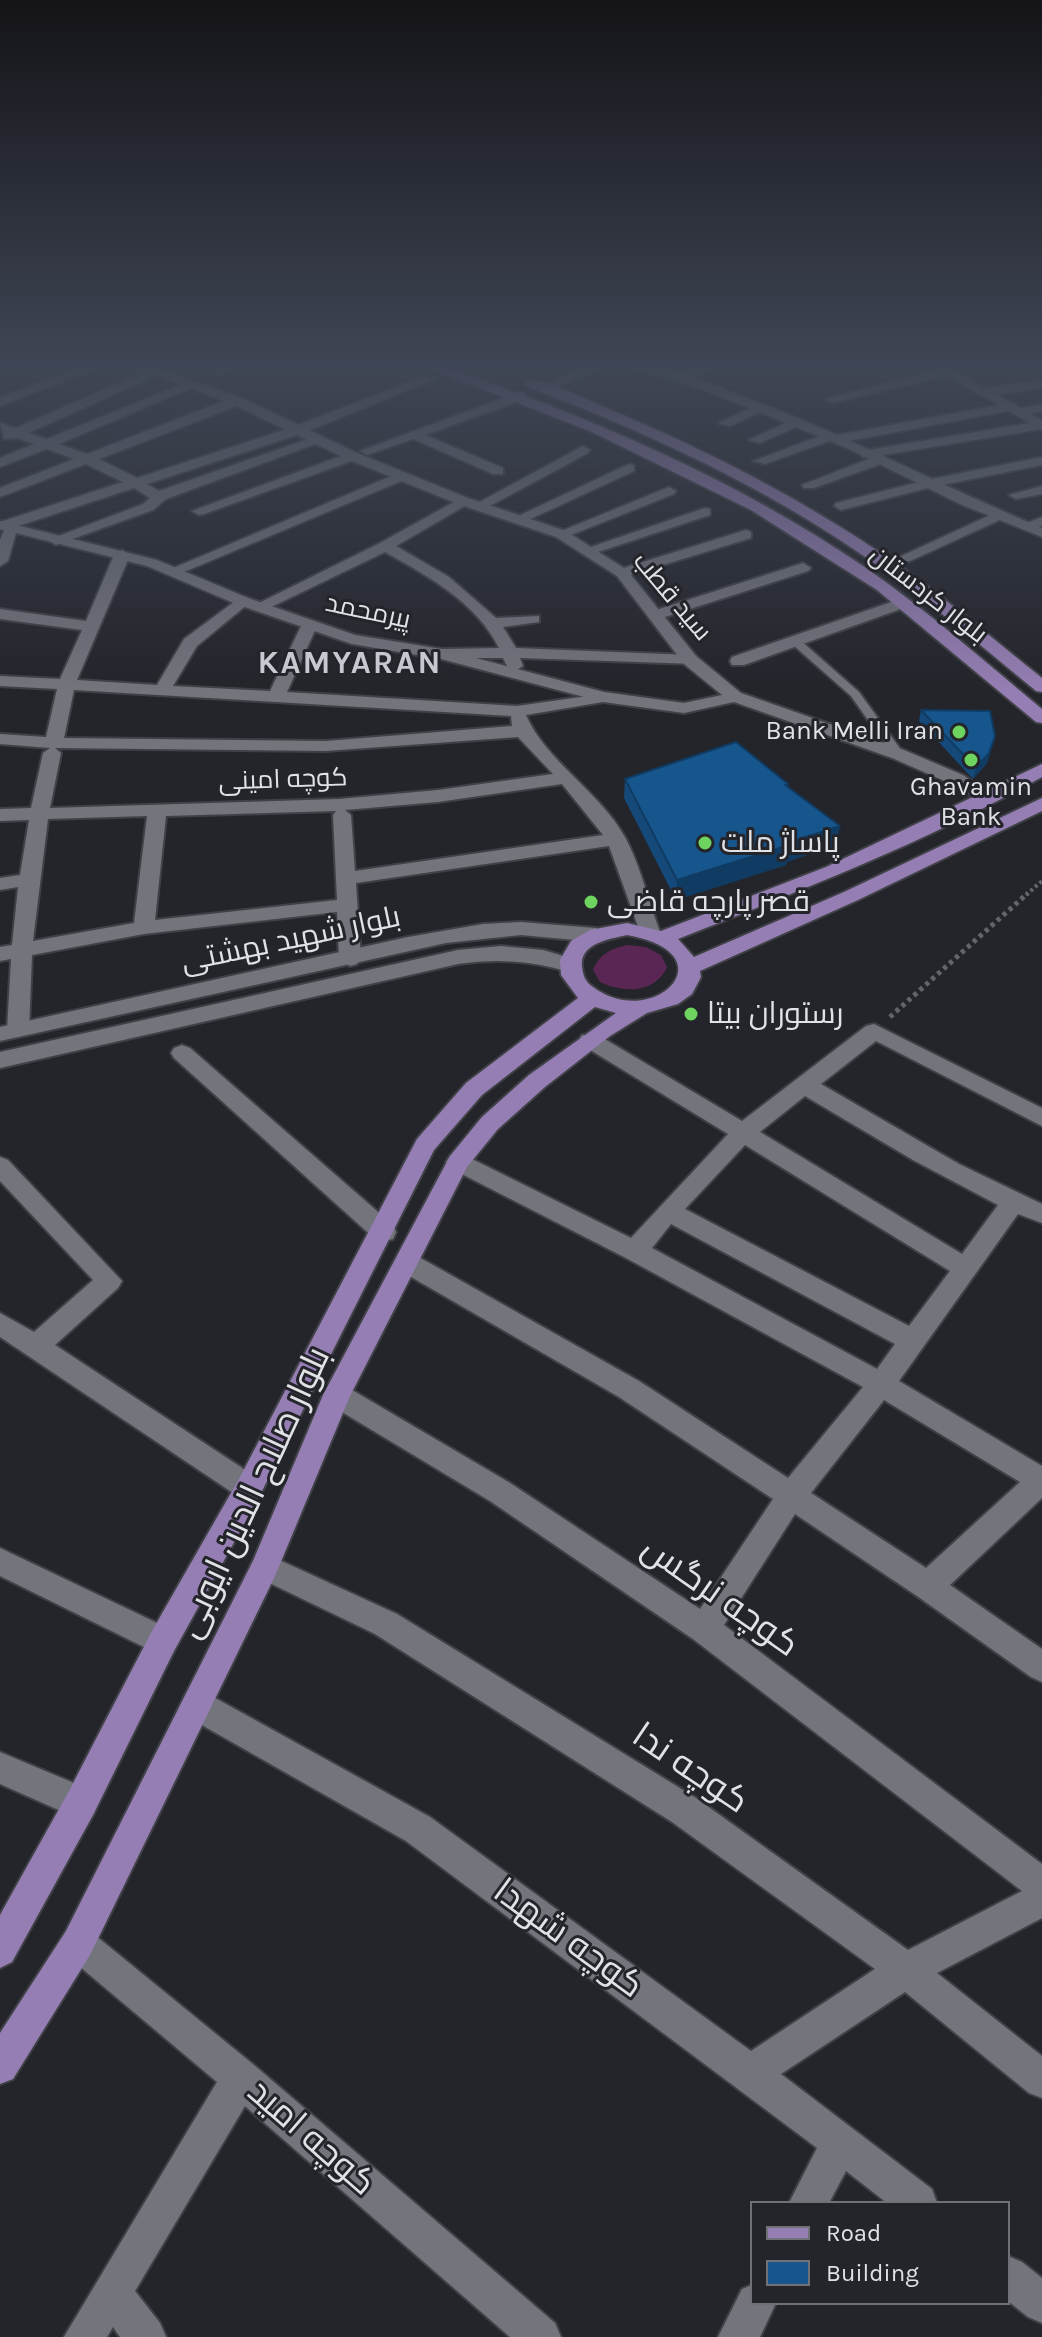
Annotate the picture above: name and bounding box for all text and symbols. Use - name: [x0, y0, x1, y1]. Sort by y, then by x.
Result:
- street label: بلوار کردستان: [863, 539, 993, 651]
- street label: سید قطب: [626, 546, 718, 648]
- street label: پیرمحمد: [323, 588, 413, 636]
- district label: KAMYARAN: [258, 645, 442, 683]
- place label: Bank Melli Iran: [765, 716, 943, 748]
- marker: Bank Melli Iran: [950, 723, 968, 741]
- marker: Ghavamin Bank: [962, 751, 980, 769]
- street label: کوچه امینی: [218, 762, 348, 798]
- place label: Ghavamin Bank: [910, 772, 1032, 834]
- place label: پاساژ ملت: [721, 825, 840, 861]
- marker: پاساژ ملت: [696, 834, 714, 852]
- place label: قصر پارچه قاضی: [607, 884, 810, 920]
- marker: قصر پارچه قاضی: [582, 893, 600, 911]
- street label: بلوار شهید بهشتی: [178, 899, 404, 981]
- place label: رستوران بیتا: [707, 996, 843, 1032]
- marker: رستوران بیتا: [682, 1005, 700, 1023]
- street label: بلوار صلاح الدین ایوبی: [168, 1341, 340, 1645]
- street label: کوچه نرگس: [633, 1527, 807, 1667]
- street label: کوچه ندا: [624, 1714, 756, 1824]
- street label: کوچه شهدا: [484, 1870, 652, 2008]
- street label: کوچه امید: [238, 2071, 384, 2205]
- legend: [750, 2201, 1010, 2305]
- text: Road: [826, 2219, 881, 2247]
- text: Building: [826, 2259, 919, 2287]

